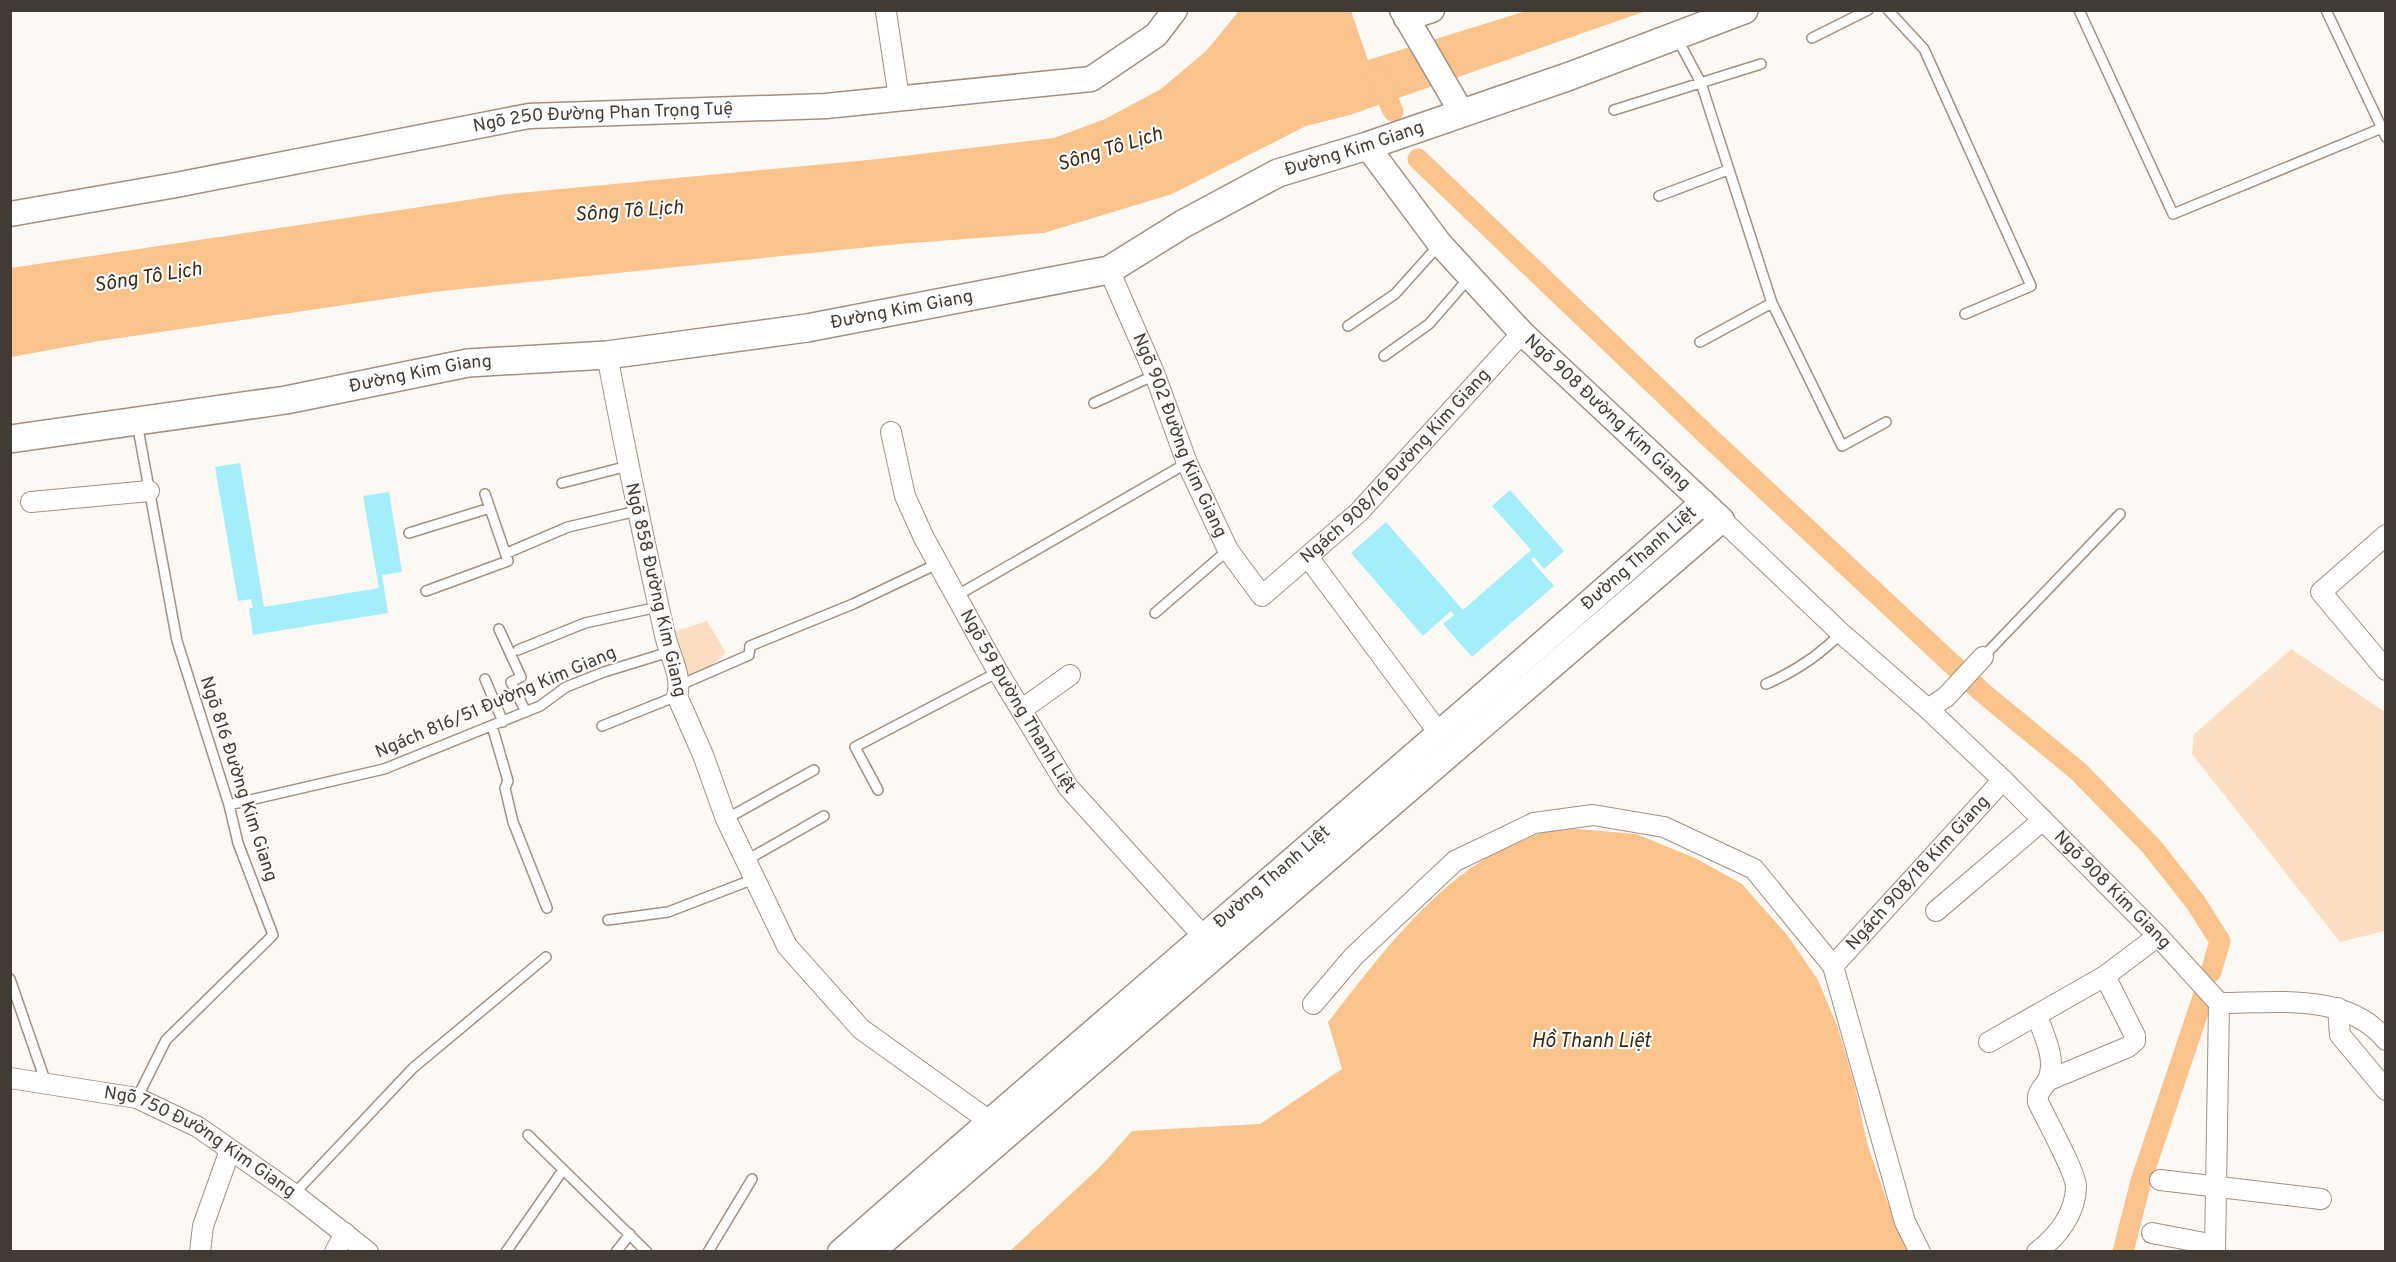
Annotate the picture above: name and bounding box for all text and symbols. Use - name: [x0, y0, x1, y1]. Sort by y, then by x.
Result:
- street label: Ngõ 250 Đường Phan Trọng Tuệ: [471, 98, 734, 138]
- street label: Đường Kim Giang: [1282, 116, 1427, 182]
- water label: Sông Tô Lịch: [1054, 122, 1166, 178]
- water label: Sông Tô Lịch: [574, 195, 684, 229]
- water label: Sông Tô Lịch: [92, 257, 204, 299]
- street label: Đường Kim Giang: [829, 285, 975, 335]
- street label: Ngõ 902 Đường Kim Giang: [1127, 330, 1232, 542]
- street label: Ngõ 908 Đường Kim Giang: [1519, 330, 1695, 496]
- street label: Đường Kim Giang: [347, 350, 493, 398]
- street label: Ngách 908/16 Đường Kim Giang: [1296, 364, 1495, 569]
- street label: Ngõ 858 Đường Kim Giang: [619, 481, 691, 699]
- street label: Đường Thanh Liệt: [1576, 501, 1702, 616]
- street label: Ngõ 59 Đường Thanh Liệt: [954, 605, 1080, 799]
- street label: Ngách 816/51 Đường Kim Giang: [372, 642, 620, 764]
- street label: Ngõ 816 Đường Kim Giang: [194, 673, 282, 885]
- street label: Ngách 908/18 Kim Giang: [1841, 791, 1995, 955]
- street label: Đường Thanh Liệt: [1209, 821, 1335, 934]
- street label: Ngõ 908 Kim Giang: [2049, 826, 2176, 954]
- water label: Hồ Thanh Liệt: [1531, 1028, 1652, 1055]
- street label: Ngõ 750 Đường Kim Giang: [102, 1081, 300, 1203]

